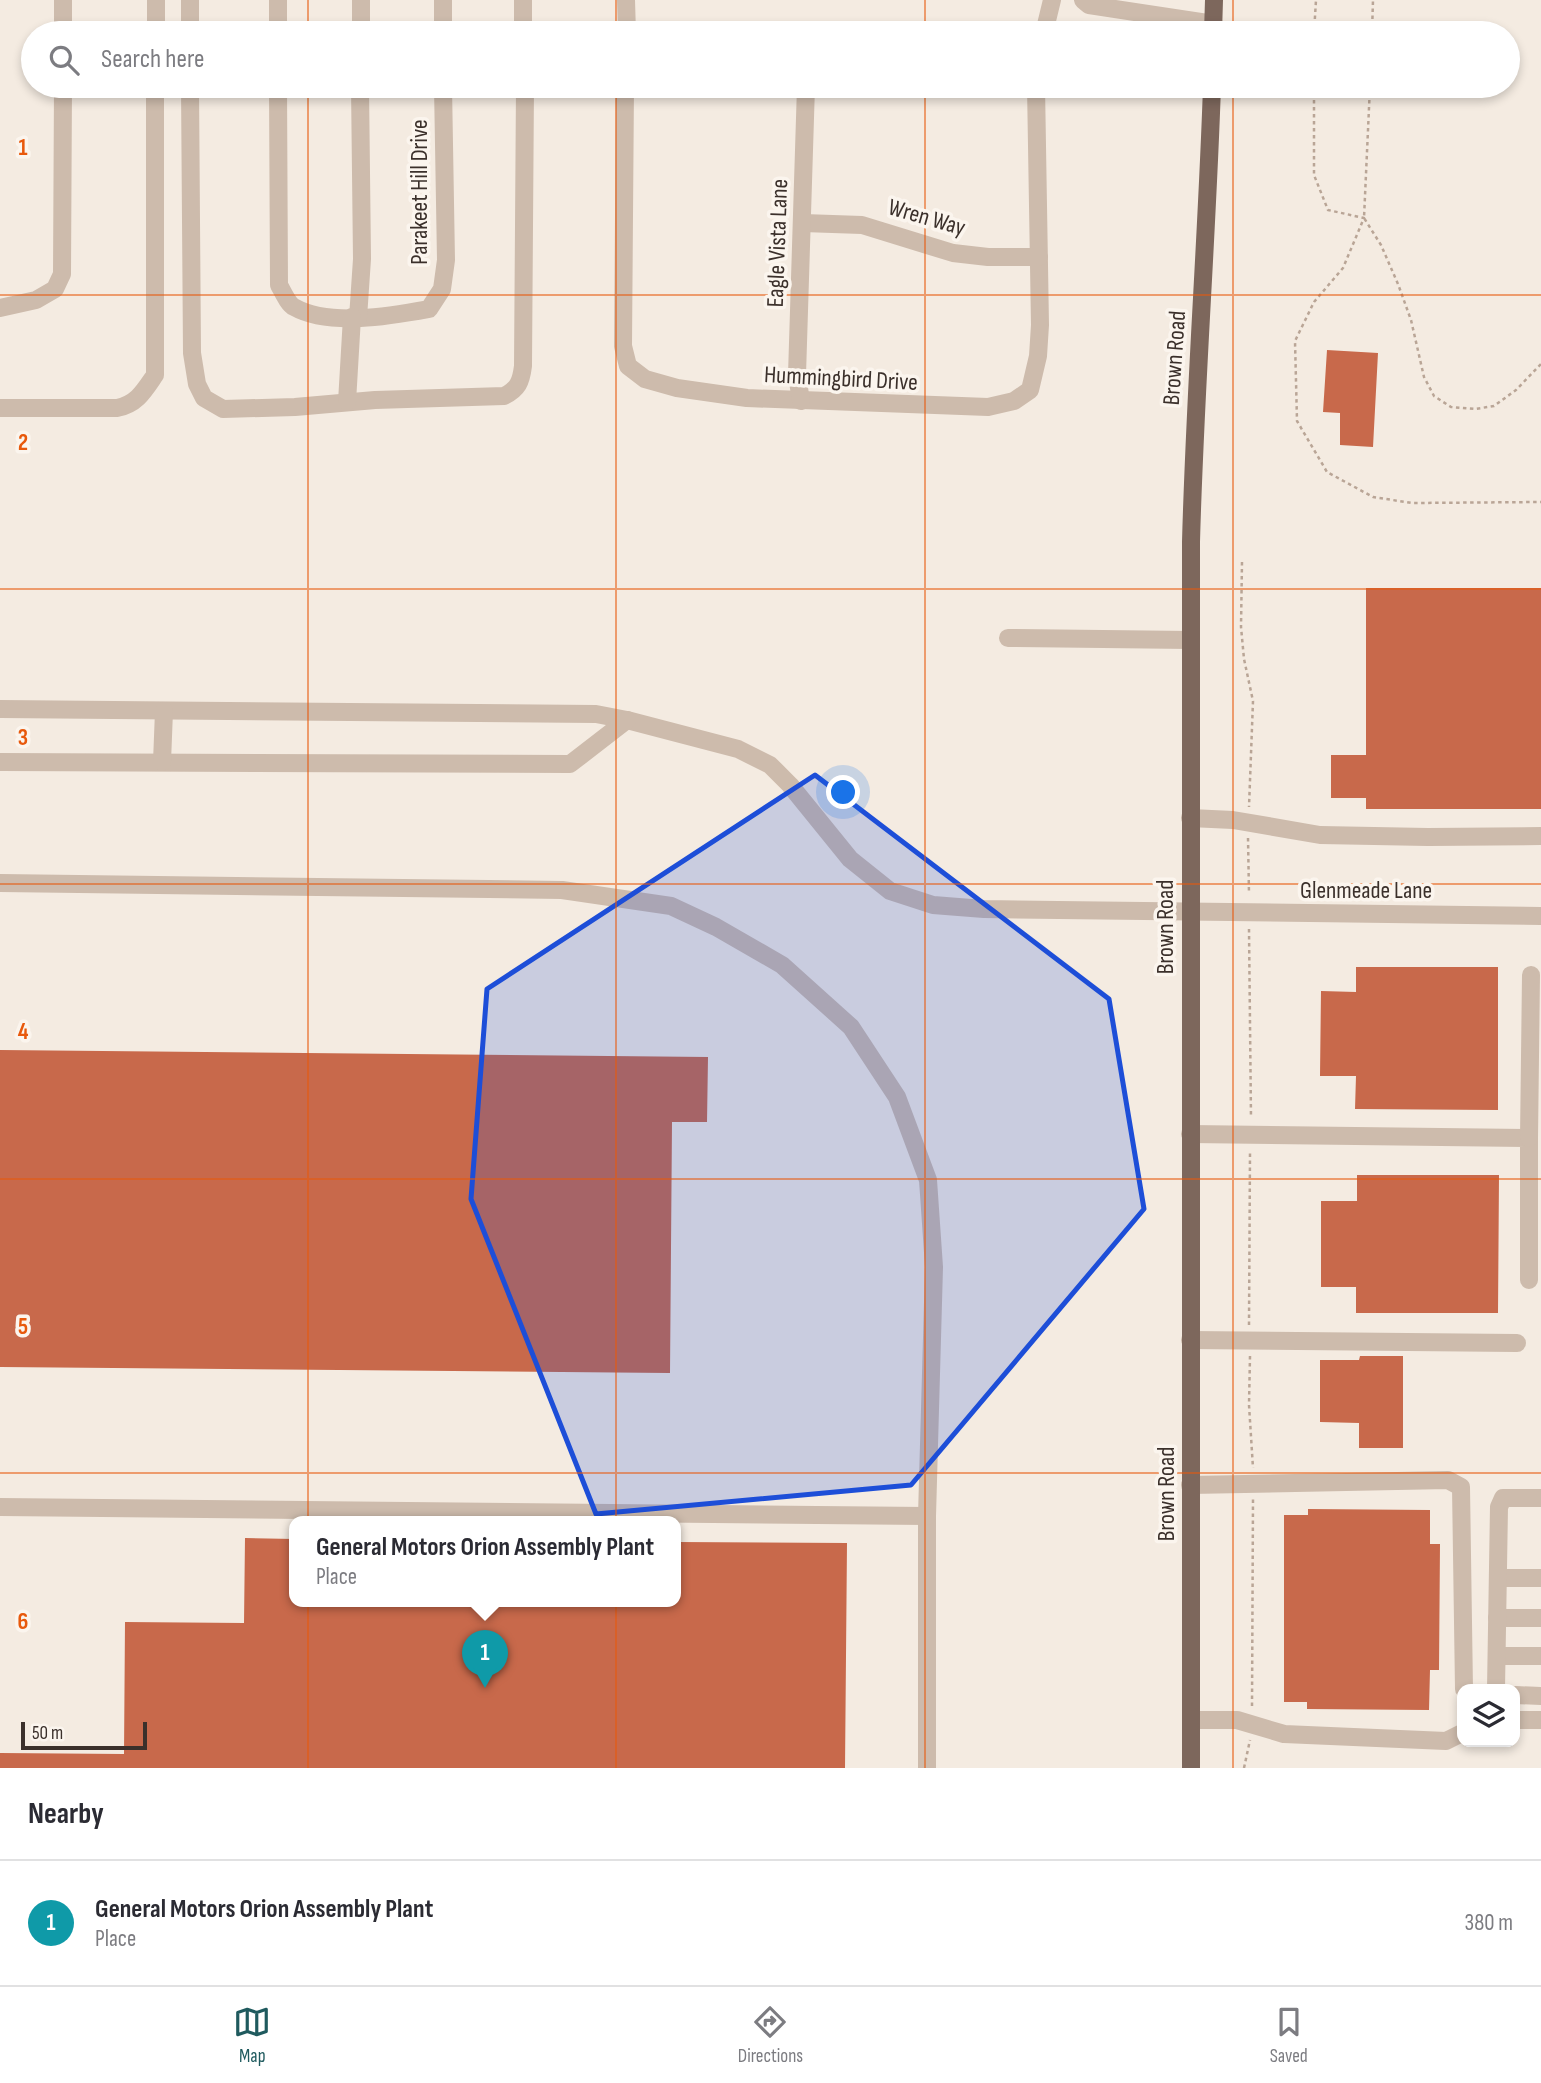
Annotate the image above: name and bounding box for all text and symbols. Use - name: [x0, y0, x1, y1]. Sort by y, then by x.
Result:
- search box: [21, 21, 1520, 98]
- icon: search: [45, 41, 83, 79]
- text: Search here: [101, 44, 204, 75]
- street label: Parakeet Hill Drive: [405, 119, 434, 265]
- text: 1: [18, 134, 28, 162]
- street label: Eagle Vista Lane: [761, 178, 794, 308]
- street label: Wren Way: [885, 193, 969, 242]
- street label: Brown Road: [1157, 310, 1192, 406]
- street label: Hummingbird Drive: [763, 360, 919, 397]
- text: 2: [18, 429, 28, 457]
- text: 3: [18, 724, 28, 752]
- your location: [826, 775, 860, 809]
- street label: Glenmeade Lane: [1300, 876, 1432, 905]
- street label: Brown Road: [1151, 880, 1180, 974]
- text: 4: [18, 1018, 29, 1046]
- text: 5: [18, 1313, 28, 1341]
- street label: Brown Road: [1152, 1447, 1181, 1541]
- popup: [289, 1516, 681, 1607]
- text: General Motors Orion Assembly Plant: [316, 1532, 654, 1563]
- text: Place: [316, 1563, 357, 1591]
- text: 6: [18, 1608, 28, 1636]
- pin: 1: [462, 1630, 508, 1688]
- map controls: [1457, 1684, 1520, 1747]
- button: layers: [1457, 1684, 1520, 1747]
- scale bar: [21, 1719, 147, 1751]
- text: 50 m: [32, 1722, 63, 1745]
- text: Nearby: [28, 1796, 104, 1832]
- text: General Motors Orion Assembly Plant: [95, 1894, 433, 1925]
- text: 1: [46, 1909, 56, 1937]
- text: 380 m: [1465, 1909, 1513, 1937]
- text: Place: [95, 1925, 136, 1953]
- tab: Map: [233, 2003, 271, 2068]
- tab: Directions: [738, 2003, 803, 2068]
- tab: Saved: [1270, 2003, 1308, 2068]

